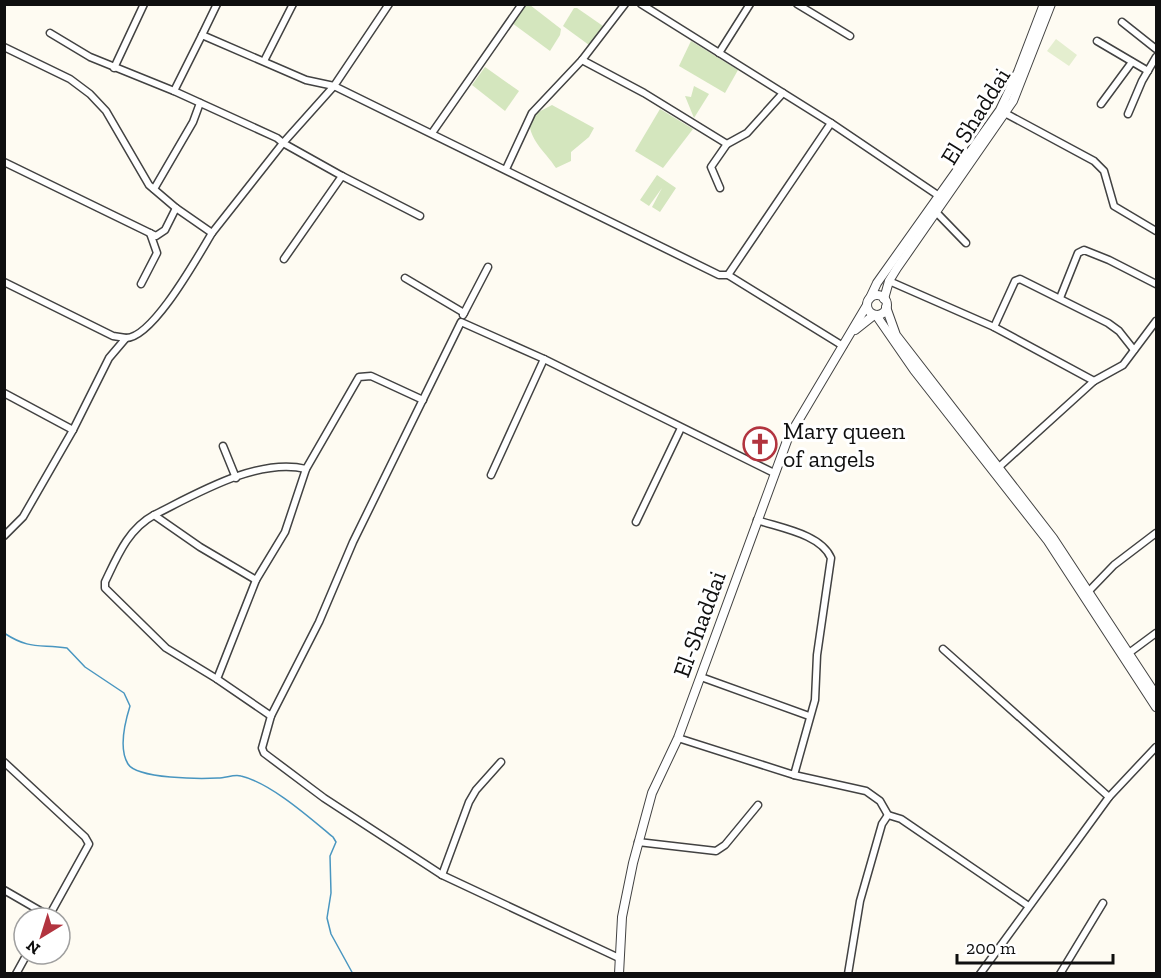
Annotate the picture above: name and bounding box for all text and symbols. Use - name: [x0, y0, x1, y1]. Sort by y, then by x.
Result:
- street label: El Shaddai: [934, 62, 1016, 170]
- place label: Mary queen of angels: [783, 416, 906, 473]
- church icon: Mary queen of angels: [742, 426, 778, 462]
- street label: El-Shaddai: [666, 567, 732, 681]
- north arrow: [12, 906, 72, 966]
- scale bar: [957, 927, 1113, 965]
- text: N: [22, 936, 44, 959]
- text: 200 m: [966, 937, 1016, 959]

